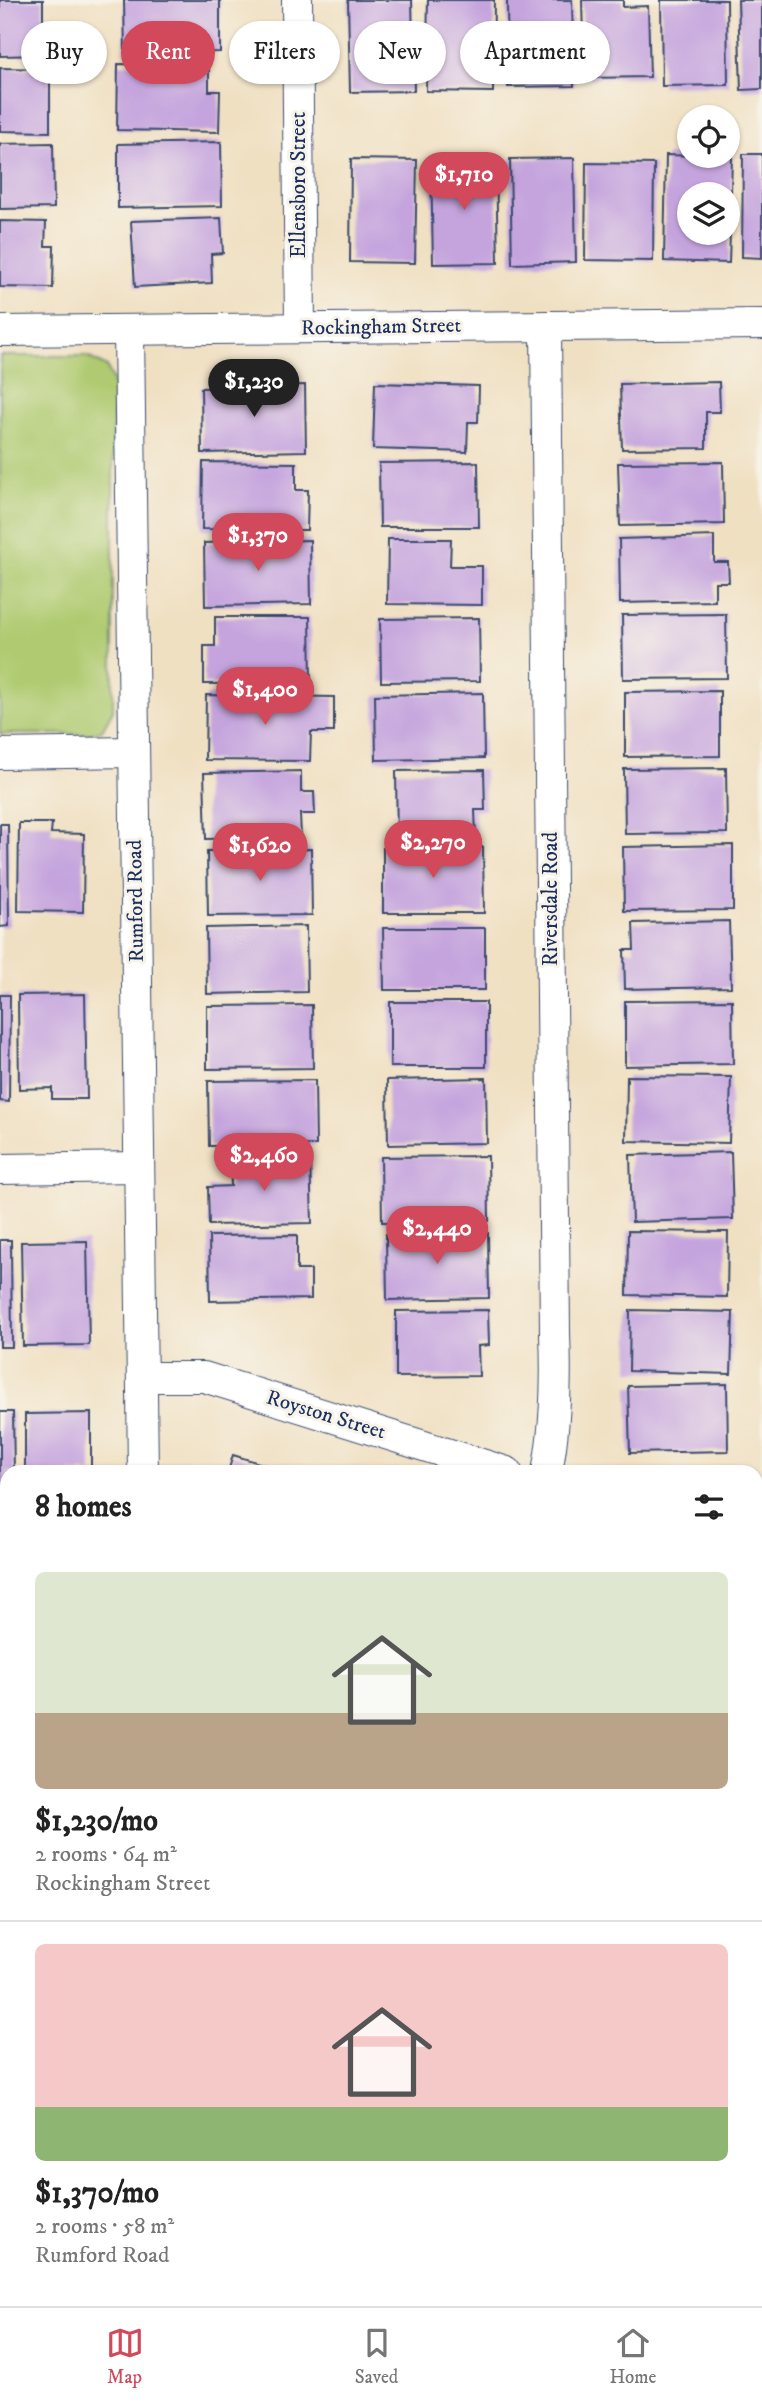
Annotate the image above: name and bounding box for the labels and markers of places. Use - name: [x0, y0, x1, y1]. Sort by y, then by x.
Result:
- pin: $1,710: [407, 152, 521, 212]
- pin: $1,230: [197, 360, 311, 419]
- pin: $1,370: [201, 514, 315, 573]
- pin: $1,400: [208, 668, 322, 727]
- pin: $2,270: [376, 820, 490, 880]
- pin: $1,620: [203, 824, 317, 883]
- pin: $2,460: [207, 1134, 321, 1193]
- pin: $2,440: [380, 1206, 494, 1266]

